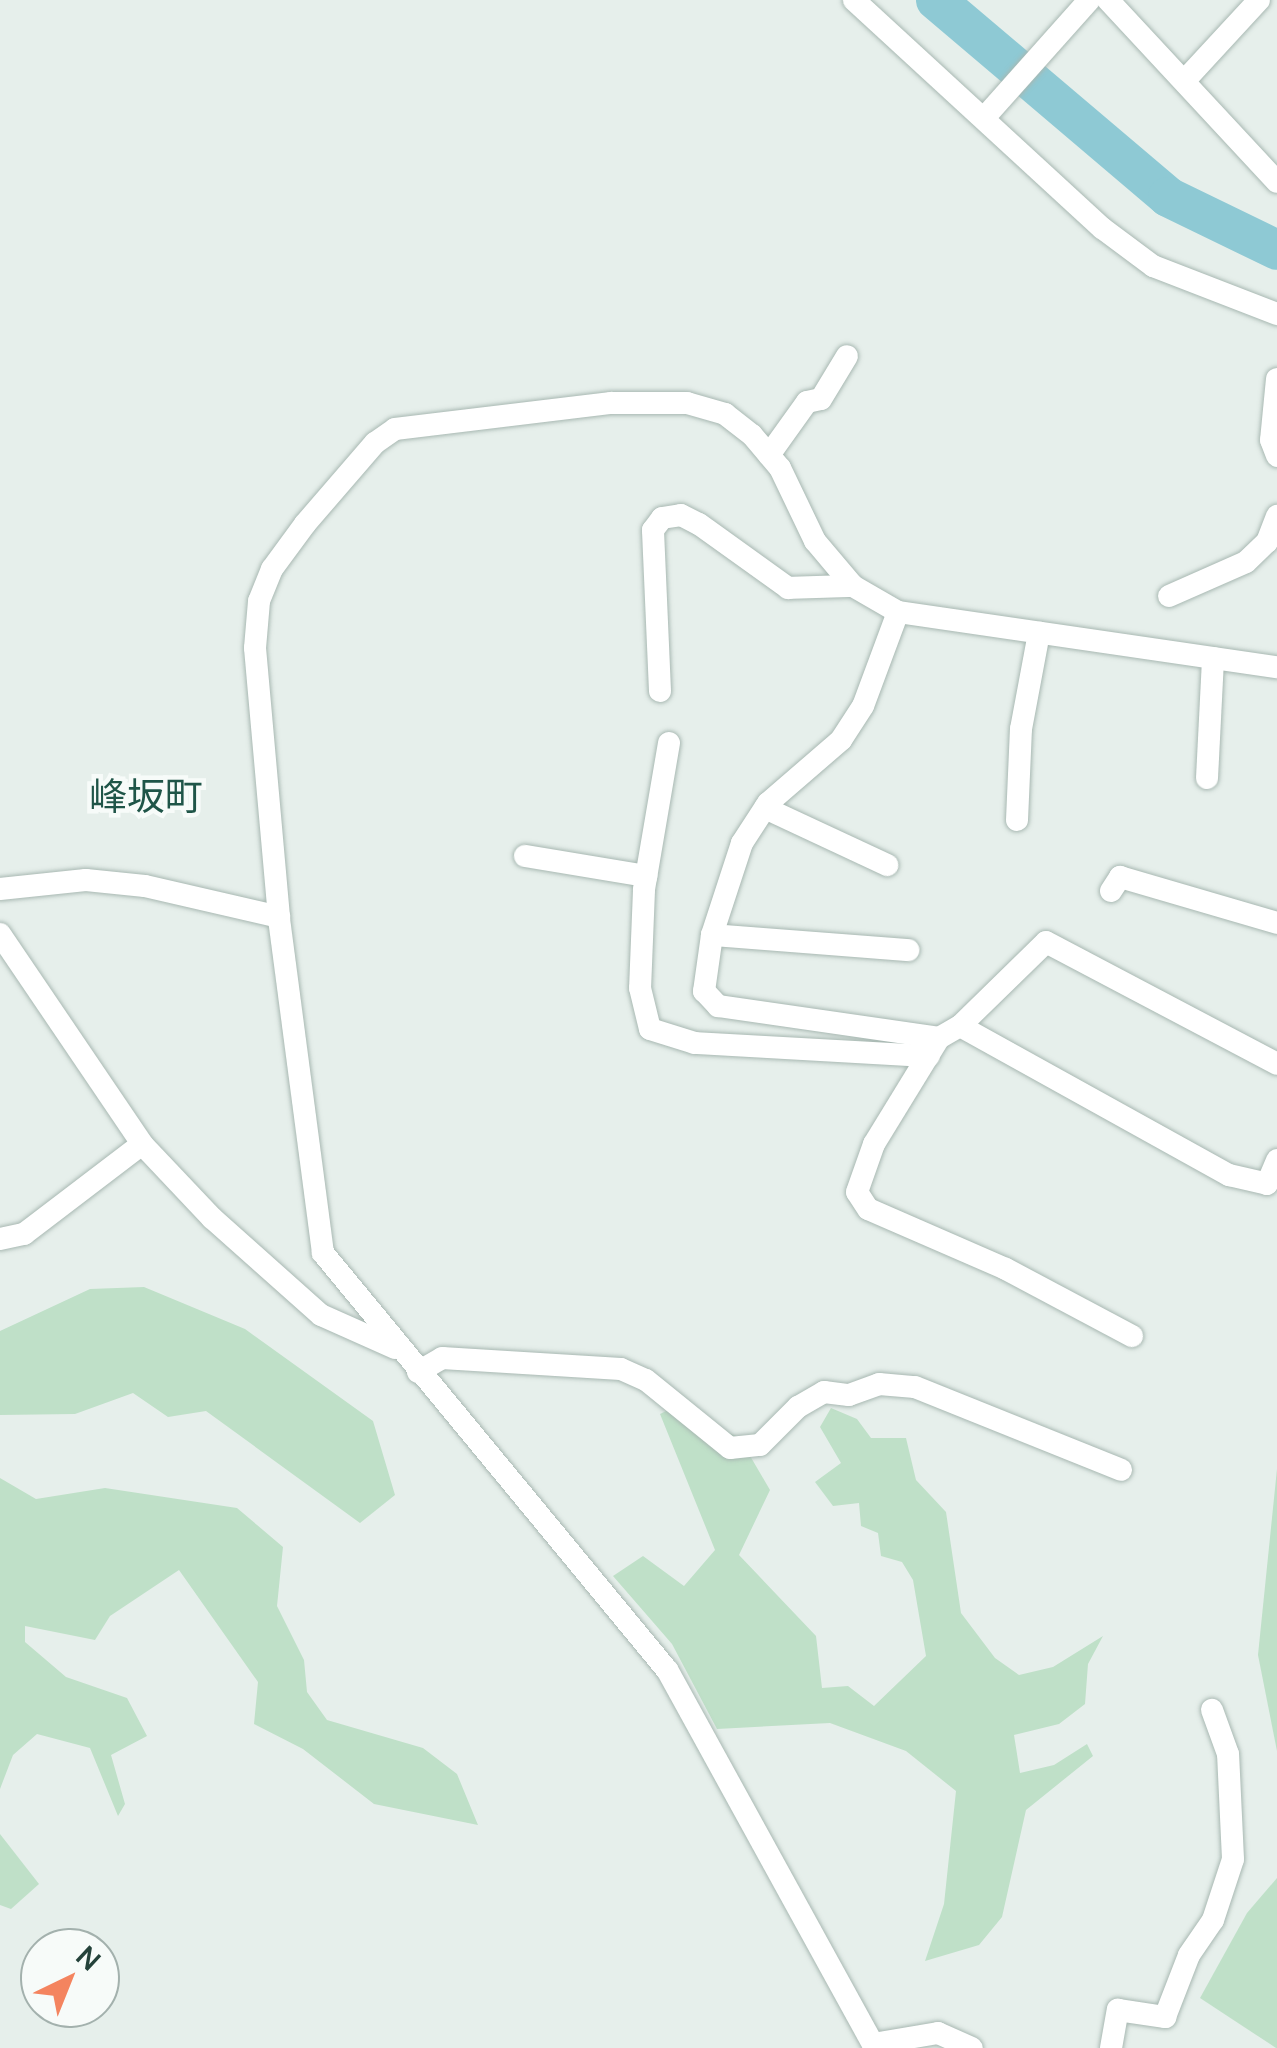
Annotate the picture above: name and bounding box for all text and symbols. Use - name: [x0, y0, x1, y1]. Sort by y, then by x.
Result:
- district label: 峰坂町: [89, 773, 203, 819]
- north arrow: [20, 1928, 120, 2028]
- text: N: [69, 1937, 109, 1978]

